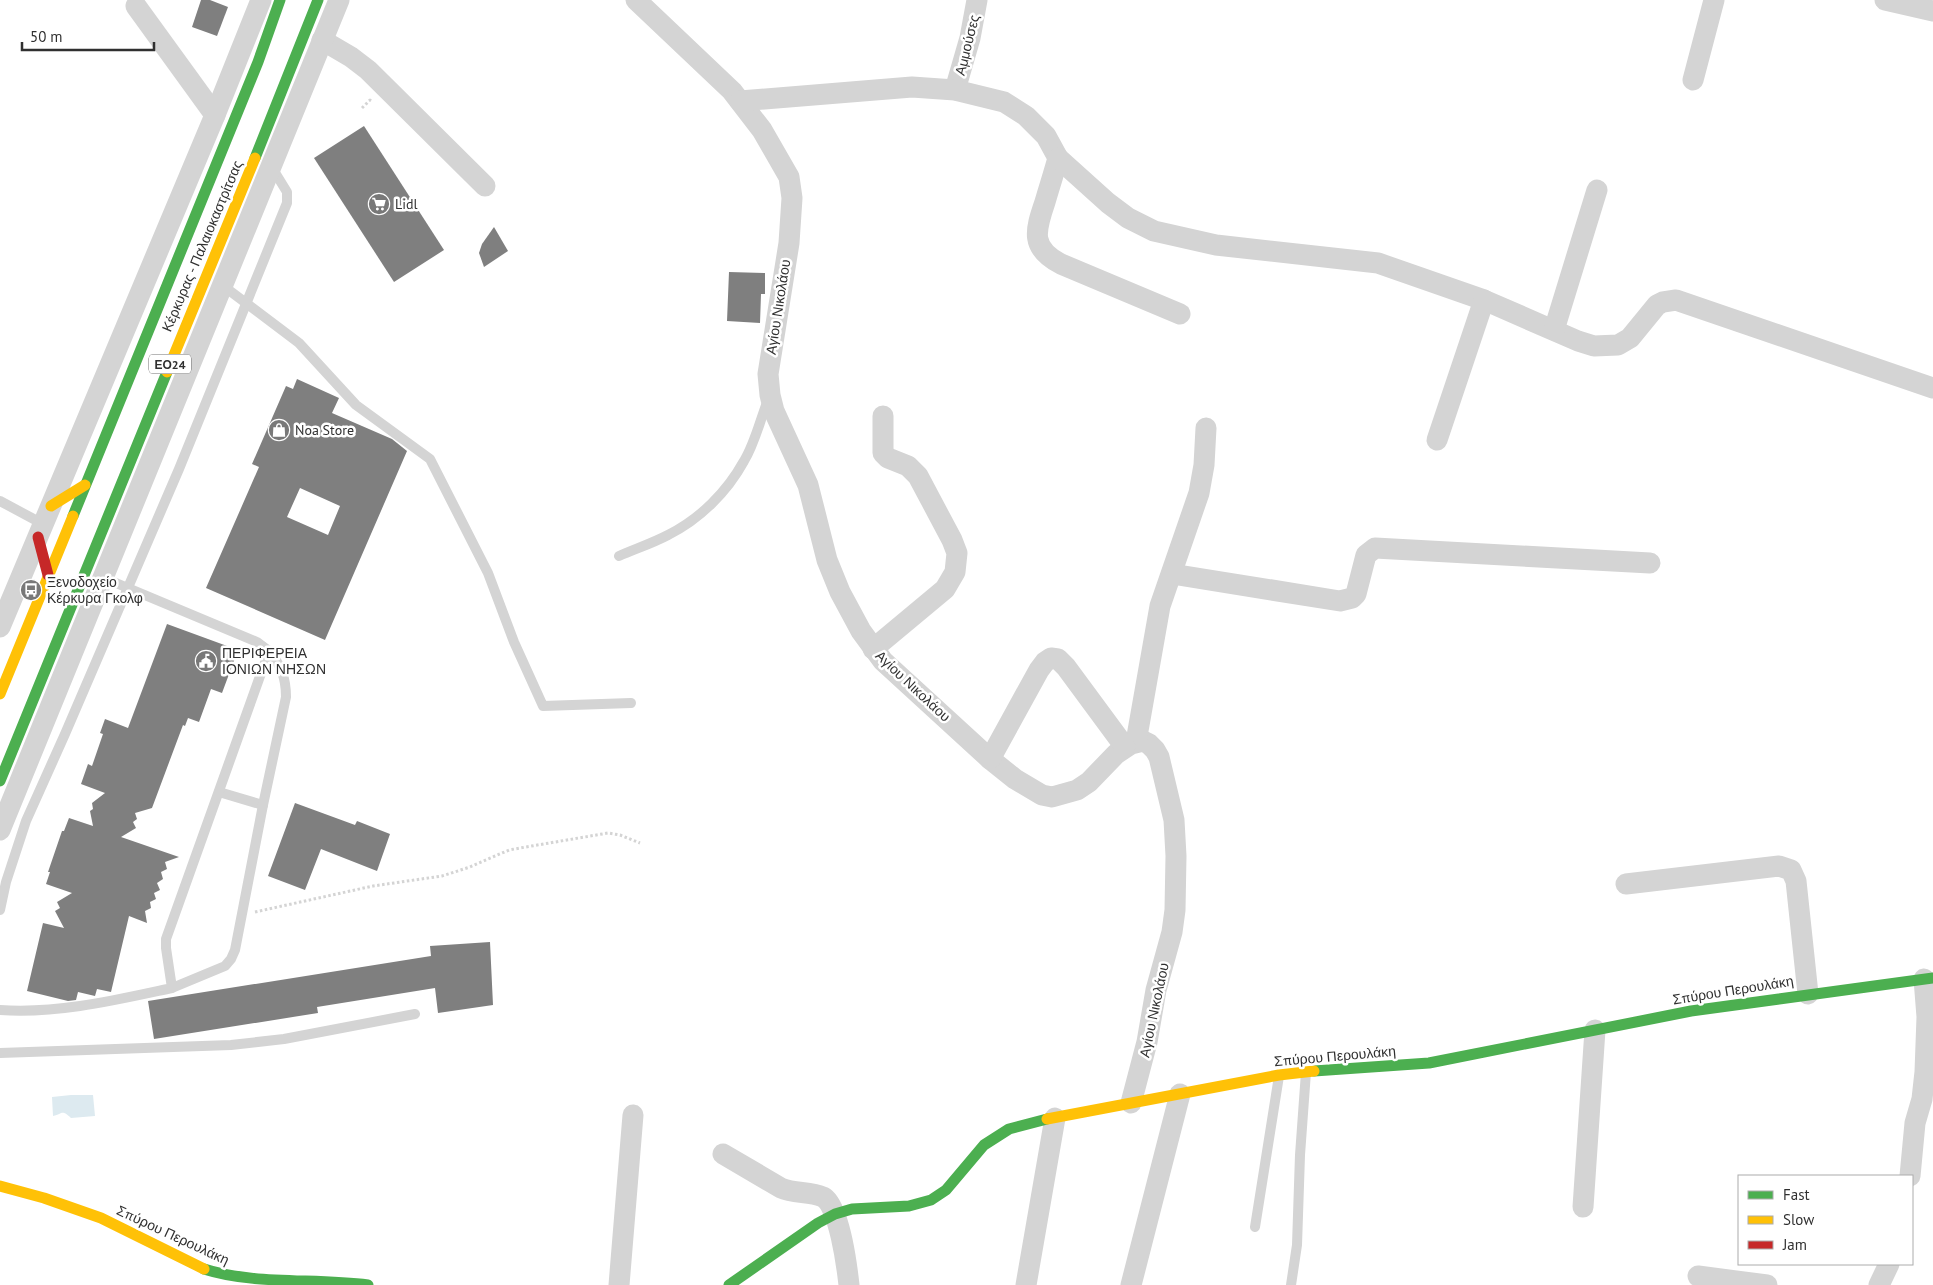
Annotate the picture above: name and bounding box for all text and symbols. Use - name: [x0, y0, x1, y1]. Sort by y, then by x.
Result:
- street label: Αμμούσες: [951, 13, 983, 77]
- scale bar: [22, 20, 155, 52]
- text: 50 m: [30, 27, 63, 46]
- street label: Κέρκυρας - Παλαιοκαστρίτσας: [158, 157, 246, 334]
- supermarket icon: Lidl: [367, 192, 391, 216]
- place label: Lidl: [395, 195, 418, 213]
- street label: Αγίου Νικολάου: [762, 258, 794, 356]
- road number: ΕΟ24: [149, 354, 191, 374]
- shop icon: Noa Store: [267, 418, 291, 442]
- place label: Noa Store: [295, 421, 354, 439]
- place label: Ξενοδοχείο Κέρκυρα Γκολφ: [47, 573, 143, 607]
- bus stop icon: Ξενοδοχείο Κέρκυρα Γκολφ: [19, 578, 43, 602]
- place label: ΠΕΡΙΦΕΡΕΙΑ ΙΟΝΙΩΝ ΝΗΣΩΝ: [222, 644, 326, 678]
- street label: Αγίου Νικολάου: [872, 647, 954, 725]
- public building icon: ΠΕΡΙΦΕΡΕΙΑ ΙΟΝΙΩΝ ΝΗΣΩΝ: [194, 649, 218, 673]
- street label: Αγίου Νικολάου: [1135, 961, 1173, 1059]
- street label: Σπύρου Περουλάκη: [1671, 972, 1795, 1008]
- street label: Σπύρου Περουλάκη: [1273, 1042, 1397, 1070]
- legend: [1738, 1175, 1913, 1265]
- text: Fast: [1783, 1185, 1810, 1204]
- street label: Σπύρου Περουλάκη: [114, 1201, 232, 1269]
- text: Slow: [1783, 1210, 1814, 1229]
- text: Jam: [1782, 1235, 1807, 1254]

